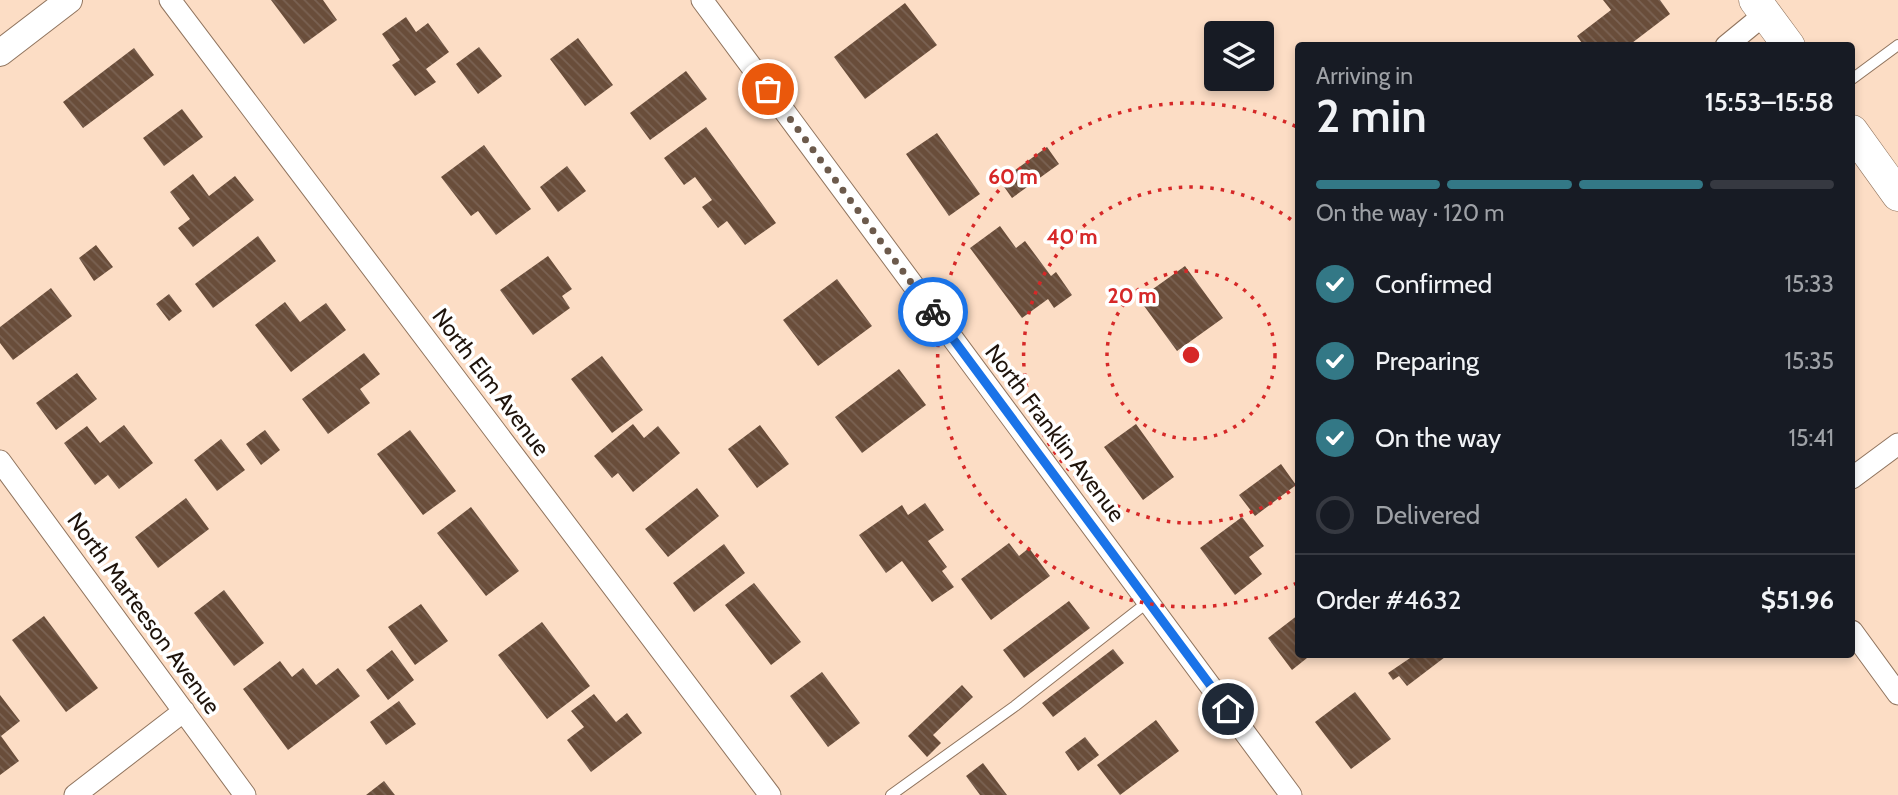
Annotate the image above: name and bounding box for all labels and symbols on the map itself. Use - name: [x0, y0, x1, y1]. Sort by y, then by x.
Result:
- pin: [738, 59, 798, 119]
- text: 60 m: [988, 164, 1038, 189]
- text: 40 m: [1047, 224, 1097, 249]
- courier: [898, 277, 968, 347]
- text: 20 m: [1108, 283, 1156, 308]
- street label: North Elm Avenue: [426, 303, 556, 462]
- street label: North Franklin Avenue: [979, 339, 1131, 527]
- centre of rings: [1179, 343, 1203, 367]
- street label: North Marteeson Avenue: [61, 507, 227, 719]
- pin: [1198, 679, 1258, 739]

